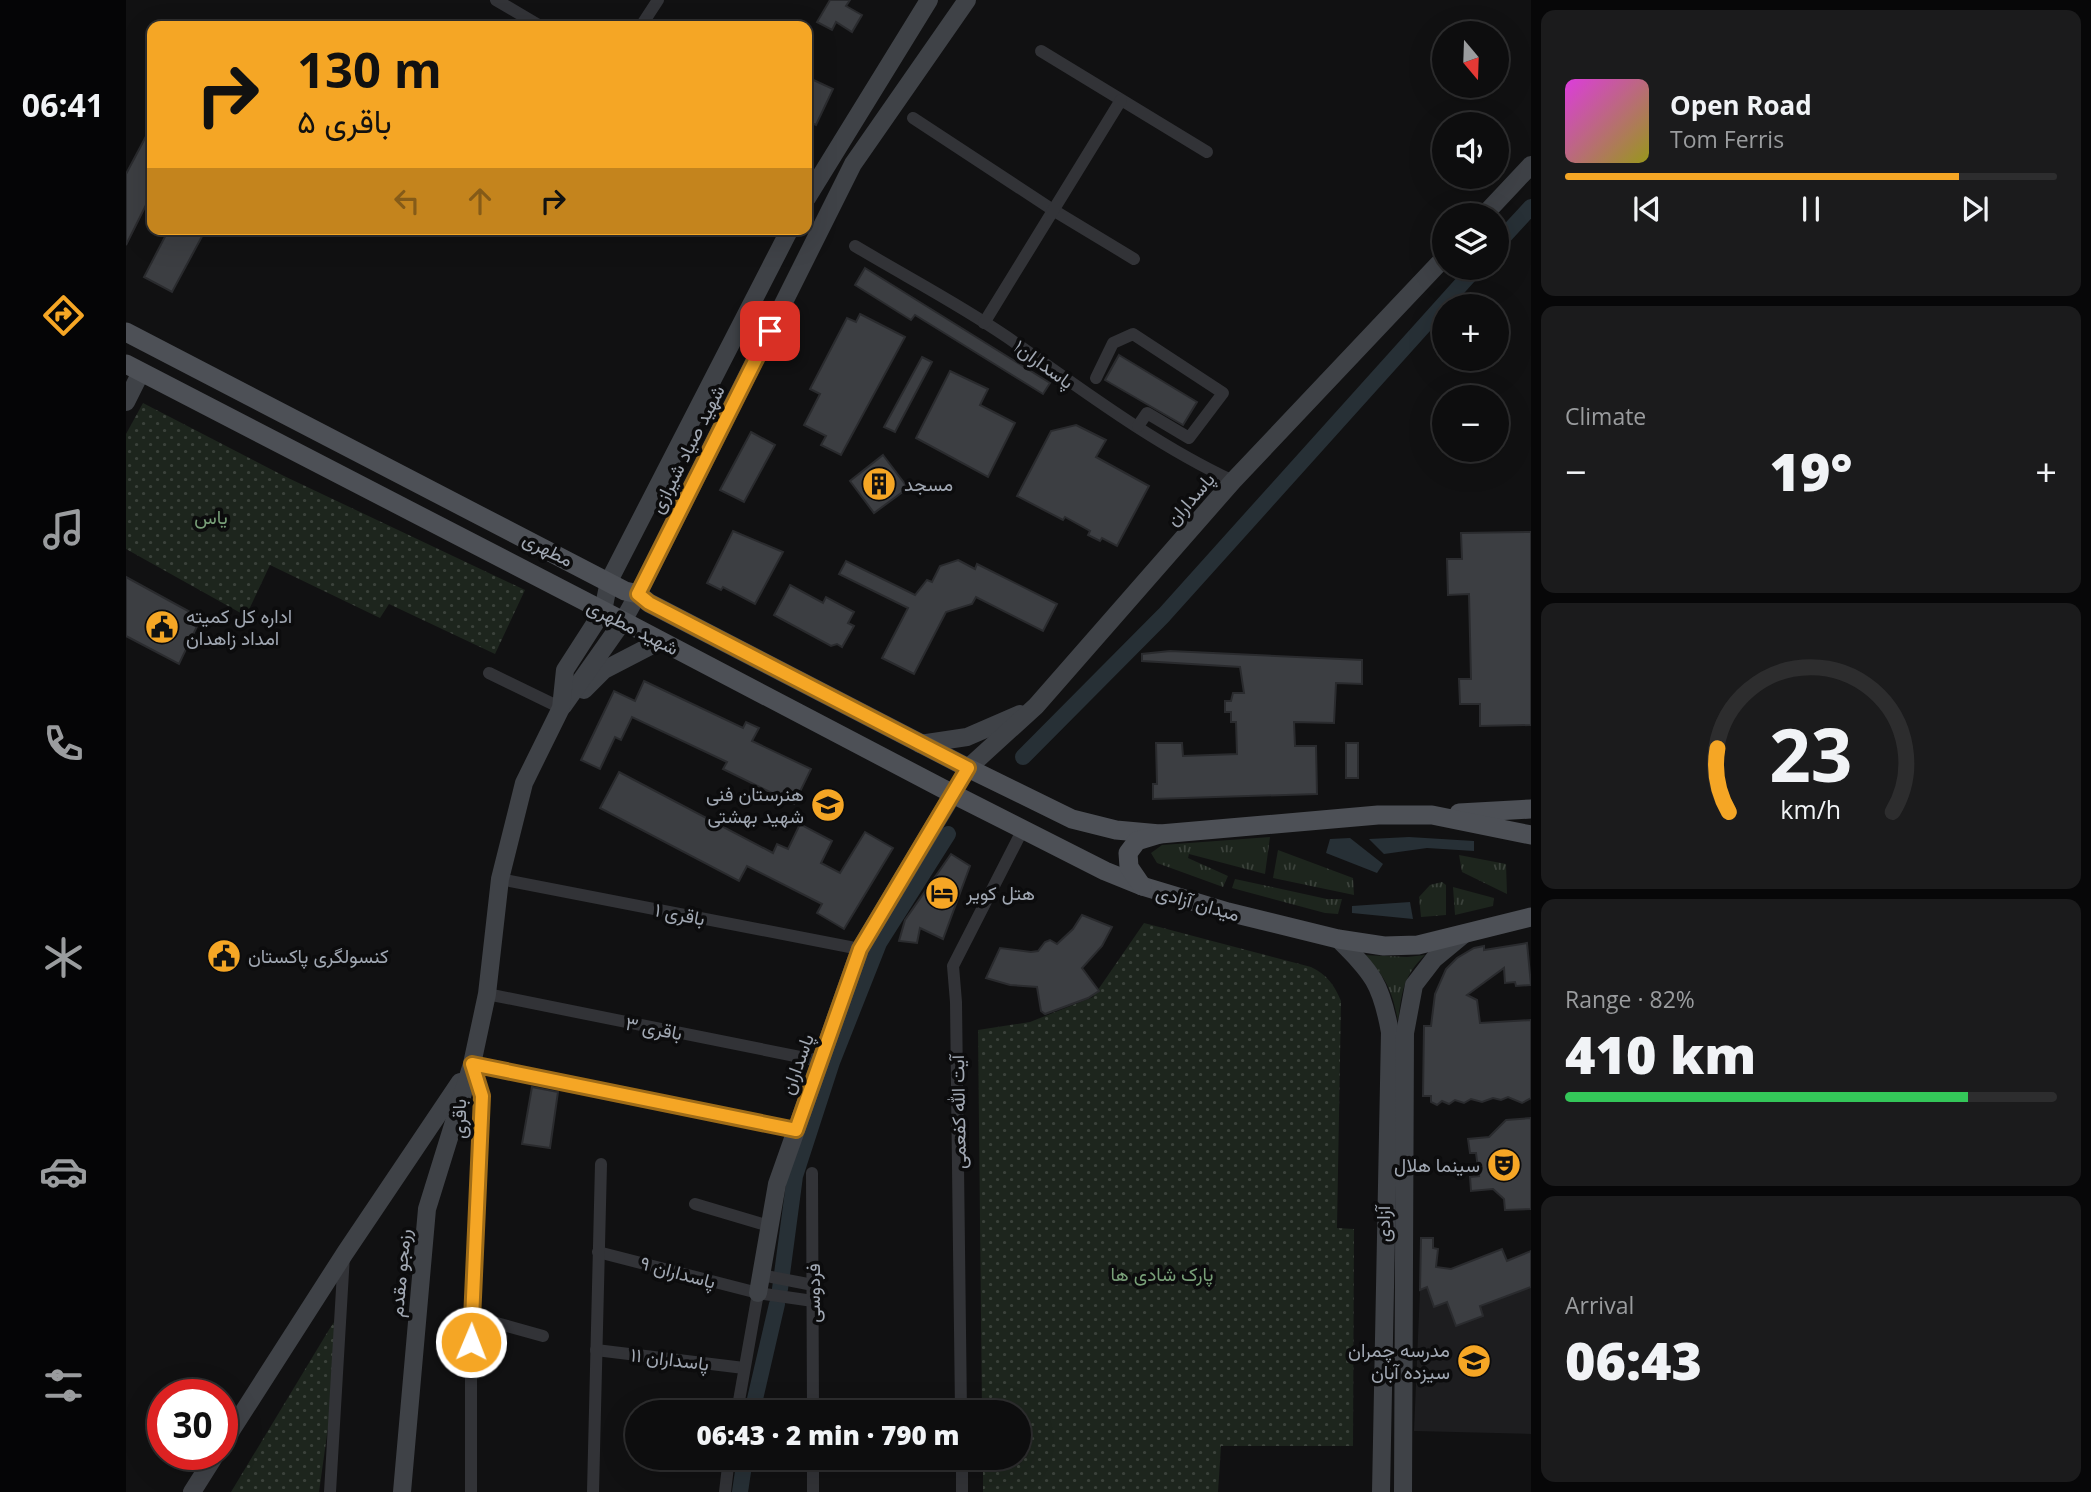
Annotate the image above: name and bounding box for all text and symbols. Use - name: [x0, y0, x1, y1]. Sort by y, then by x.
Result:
- north arrow: [1432, 21, 1508, 98]
- map controls: [1432, 21, 1509, 462]
- text: 130 m: [297, 36, 442, 102]
- icon: right: [182, 49, 273, 140]
- text: 06:41: [22, 83, 104, 126]
- text: Open Road: [1670, 87, 1812, 123]
- text: باقری ۵: [297, 99, 392, 142]
- button: sound: [1432, 112, 1509, 189]
- text: Tom Ferris: [1670, 123, 1784, 155]
- icon: left: [388, 182, 426, 220]
- icon: ahead: [461, 182, 499, 220]
- icon: right: [534, 182, 572, 220]
- icon: previous: [1628, 190, 1666, 228]
- icon: pause: [1792, 190, 1830, 228]
- icon: next: [1956, 190, 1994, 228]
- button: layers: [1432, 203, 1509, 280]
- icon: directions: [39, 291, 88, 340]
- button: +: [1432, 294, 1509, 371]
- pin: [740, 301, 800, 361]
- icon: arrive: [751, 312, 789, 350]
- street label: پاسداران۱: [1008, 333, 1079, 395]
- street label: شهید صیاد شیرازی: [643, 380, 731, 518]
- button: −: [1432, 385, 1509, 462]
- text: Climate: [1565, 400, 1646, 432]
- text: 19°: [1770, 435, 1852, 506]
- text: −: [1565, 445, 1587, 497]
- text: +: [2035, 445, 2057, 497]
- building icon: مسجد: [860, 465, 898, 503]
- street label: پاسداران: [1160, 467, 1221, 532]
- place label: مسجد: [904, 471, 953, 497]
- park label: یاس: [194, 504, 228, 530]
- icon: music: [39, 505, 88, 554]
- street label: مطهری: [518, 525, 578, 573]
- street label: شهید مطهری: [583, 593, 683, 661]
- place label: اداره کل کمیته امداد زاهدان: [186, 603, 292, 651]
- public building icon: اداره کل کمیته امداد زاهدان: [143, 608, 181, 646]
- text: 23: [1769, 704, 1853, 803]
- icon: phone: [39, 719, 88, 768]
- place label: هنرستان فنی شهید بهشتی: [706, 781, 804, 829]
- school or university icon: هنرستان فنی شهید بهشتی: [809, 786, 847, 824]
- text: km/h: [1781, 792, 1841, 826]
- hotel icon: هتل کویر: [923, 874, 961, 912]
- street label: میدان آزادی: [1153, 879, 1243, 927]
- place label: هتل کویر: [965, 880, 1035, 906]
- street label: باقری ۱: [653, 896, 707, 932]
- icon: climate: [39, 933, 88, 982]
- public building icon: کنسولگری پاکستان: [205, 937, 243, 975]
- place label: کنسولگری پاکستان: [248, 943, 389, 970]
- text: Range · 82%: [1565, 983, 1695, 1015]
- street label: باقری ۳: [623, 1010, 685, 1046]
- text: 410 km: [1565, 1018, 1756, 1089]
- street label: پاسداران: [774, 1030, 821, 1098]
- street label: آیت الله کفعمی: [944, 1053, 972, 1169]
- street label: باقری: [446, 1099, 472, 1139]
- theatre icon: سینما هلال: [1485, 1146, 1523, 1184]
- icon: car: [39, 1147, 88, 1196]
- place label: سینما هلال: [1394, 1152, 1480, 1178]
- street label: آزادی: [1370, 1204, 1396, 1242]
- street label: رزمجو مقدم: [383, 1228, 417, 1318]
- street label: پاسداران ۹: [637, 1249, 719, 1295]
- park label: پارک شادی ها: [1111, 1261, 1213, 1288]
- street label: فردوسی: [800, 1263, 826, 1323]
- text: Arrival: [1565, 1289, 1634, 1321]
- position arrow: [434, 1305, 508, 1379]
- text: 06:43: [1565, 1324, 1702, 1395]
- place label: مدرسه چمران سیزده آبان: [1348, 1337, 1450, 1385]
- street label: پاسداران ۱۱: [629, 1341, 711, 1378]
- school or university icon: مدرسه چمران سیزده آبان: [1455, 1342, 1493, 1380]
- icon: filters: [39, 1361, 88, 1410]
- speed limit sign: 30: [147, 1379, 238, 1470]
- text: 06:43 · 2 min · 790 m: [697, 1417, 959, 1453]

